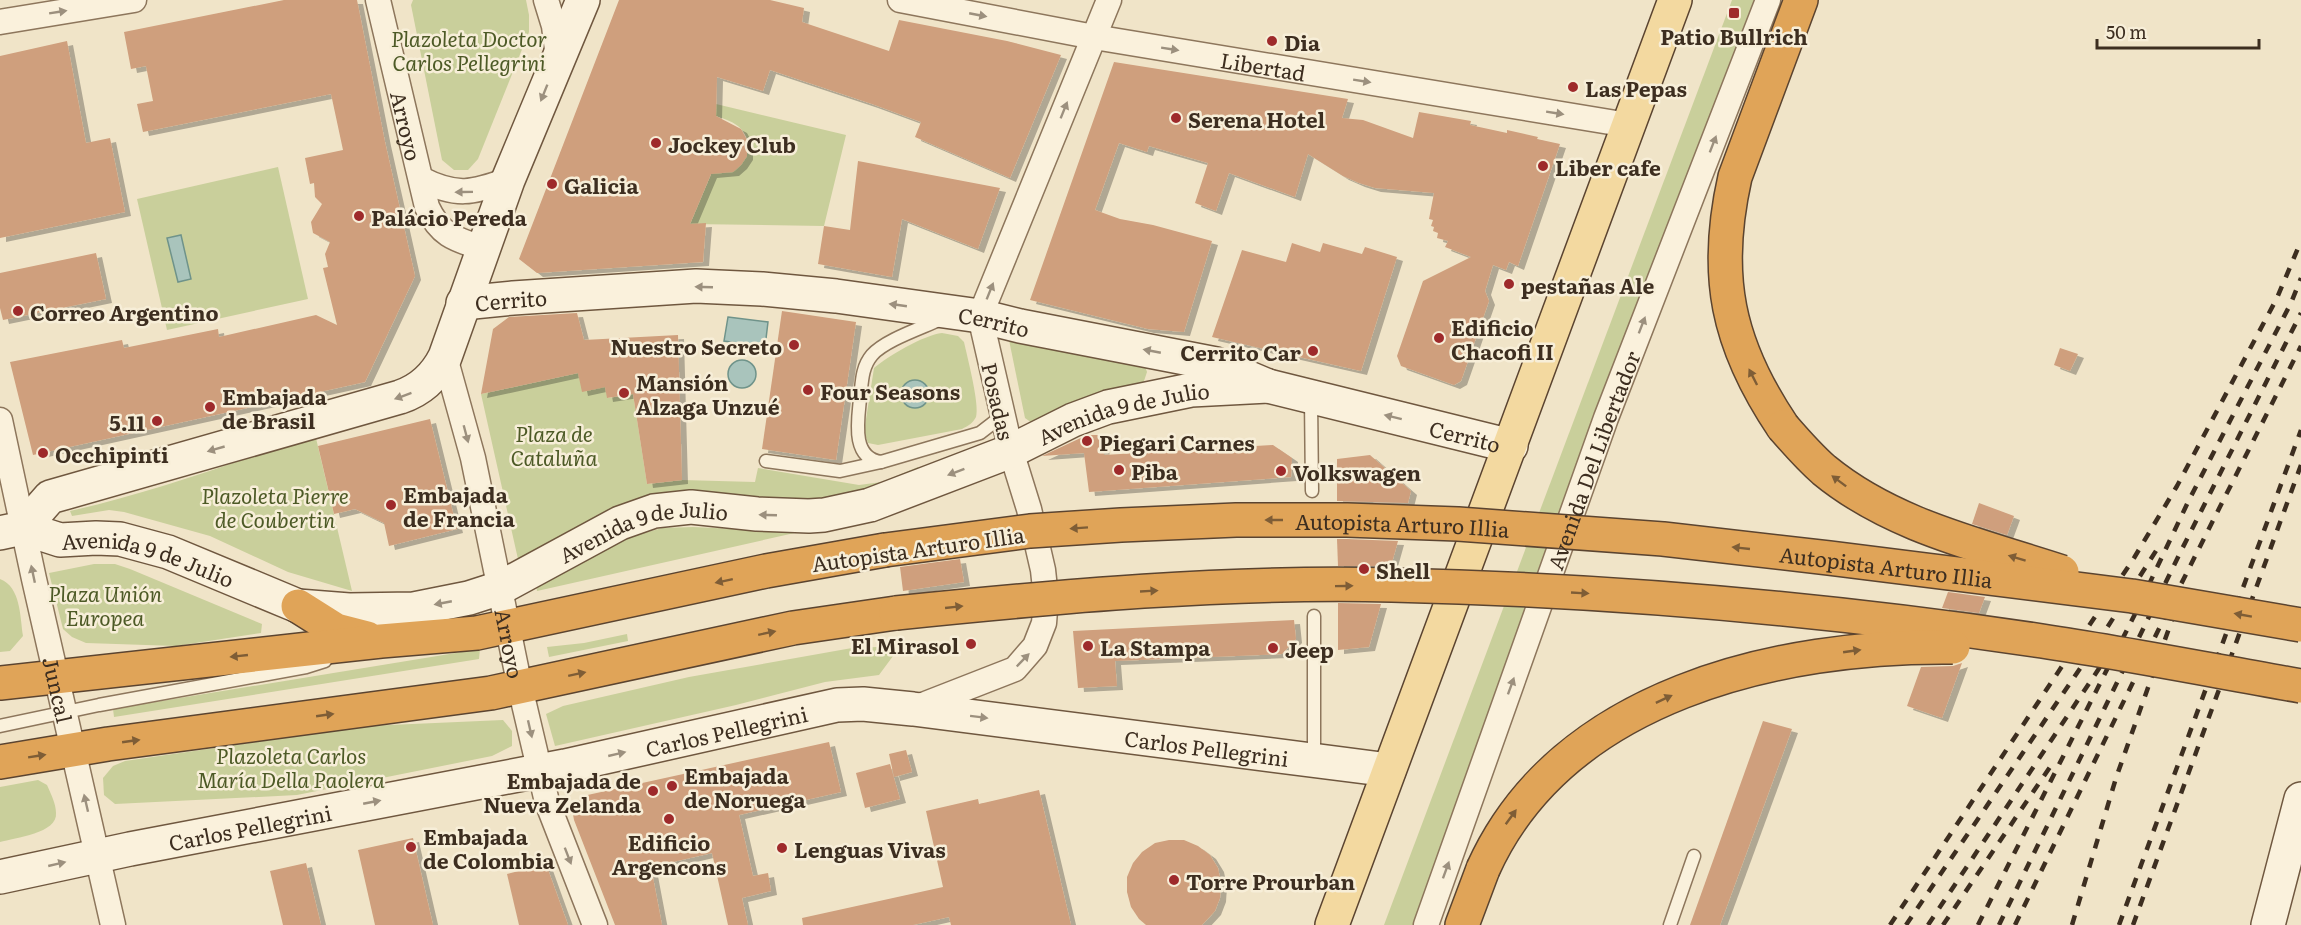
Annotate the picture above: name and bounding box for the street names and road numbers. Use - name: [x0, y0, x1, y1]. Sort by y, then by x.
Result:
- street label: Libertad: [1218, 43, 1308, 87]
- street label: Arroyo: [385, 88, 431, 163]
- street label: Cerrito: [473, 280, 548, 317]
- street label: Cerrito: [956, 298, 1032, 343]
- street label: Avenida Del Libertador: [1538, 346, 1646, 573]
- street label: Posadas: [975, 359, 1023, 443]
- street label: Avenida 9 de Julio: [1032, 374, 1210, 451]
- street label: Cerrito: [1426, 411, 1504, 458]
- street label: Avenida 9 de Julio: [553, 491, 730, 569]
- street label: Autopista Arturo Illia: [1295, 504, 1511, 543]
- street label: Autopista Arturo Illia: [810, 518, 1027, 578]
- street label: Avenida 9 de Julio: [61, 522, 239, 594]
- street label: Autopista Arturo Illia: [1778, 537, 1995, 594]
- street label: Arroyo: [489, 606, 533, 681]
- street label: Juncal: [37, 653, 82, 726]
- street label: Carlos Pellegrini: [642, 697, 810, 763]
- street label: Carlos Pellegrini: [1123, 721, 1291, 773]
- street label: Carlos Pellegrini: [166, 795, 334, 857]

